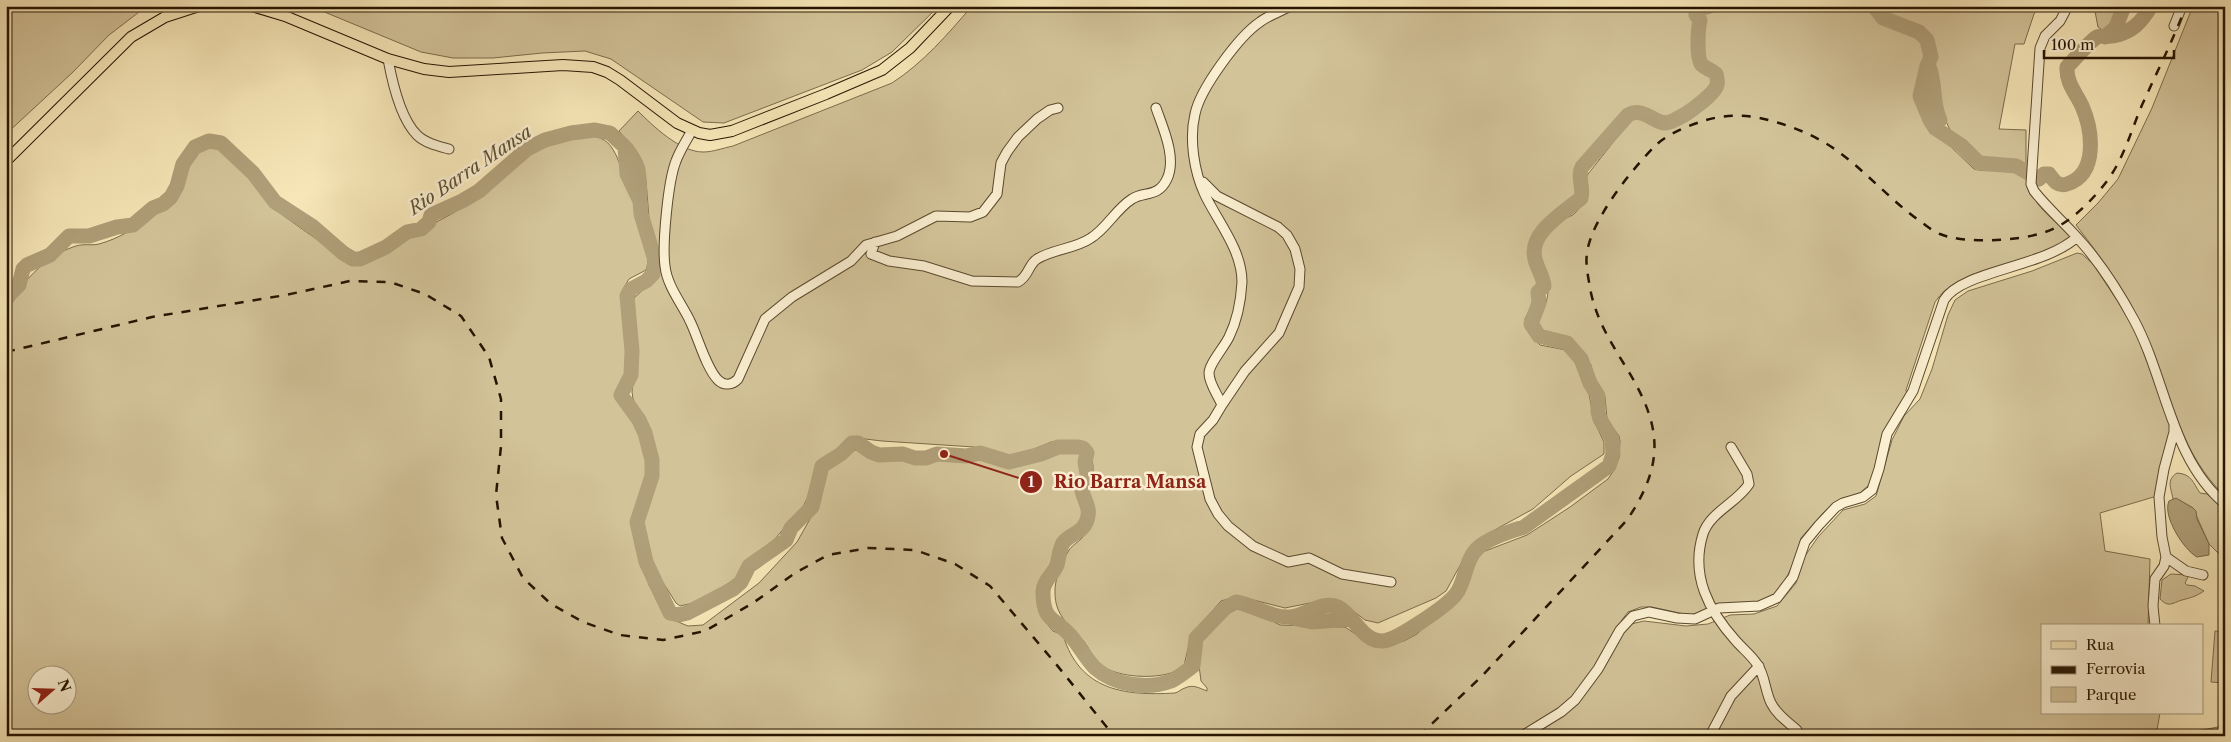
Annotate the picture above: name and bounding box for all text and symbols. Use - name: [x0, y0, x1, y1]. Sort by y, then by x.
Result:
- scale bar: [2044, 28, 2174, 60]
- text: 100 m: [2051, 35, 2094, 54]
- water label: Rio Barra Mansa: [403, 120, 536, 220]
- callout: Rio Barra Mansa: [1018, 465, 1216, 498]
- text: Rio Barra Mansa: [1054, 471, 1207, 493]
- text: 1: [1028, 472, 1035, 491]
- legend: [2041, 624, 2204, 714]
- text: Rua: [2086, 635, 2114, 654]
- text: Ferrovia: [2086, 659, 2145, 678]
- north arrow: [28, 664, 78, 714]
- text: N: [54, 677, 75, 694]
- text: Parque: [2086, 685, 2136, 704]

